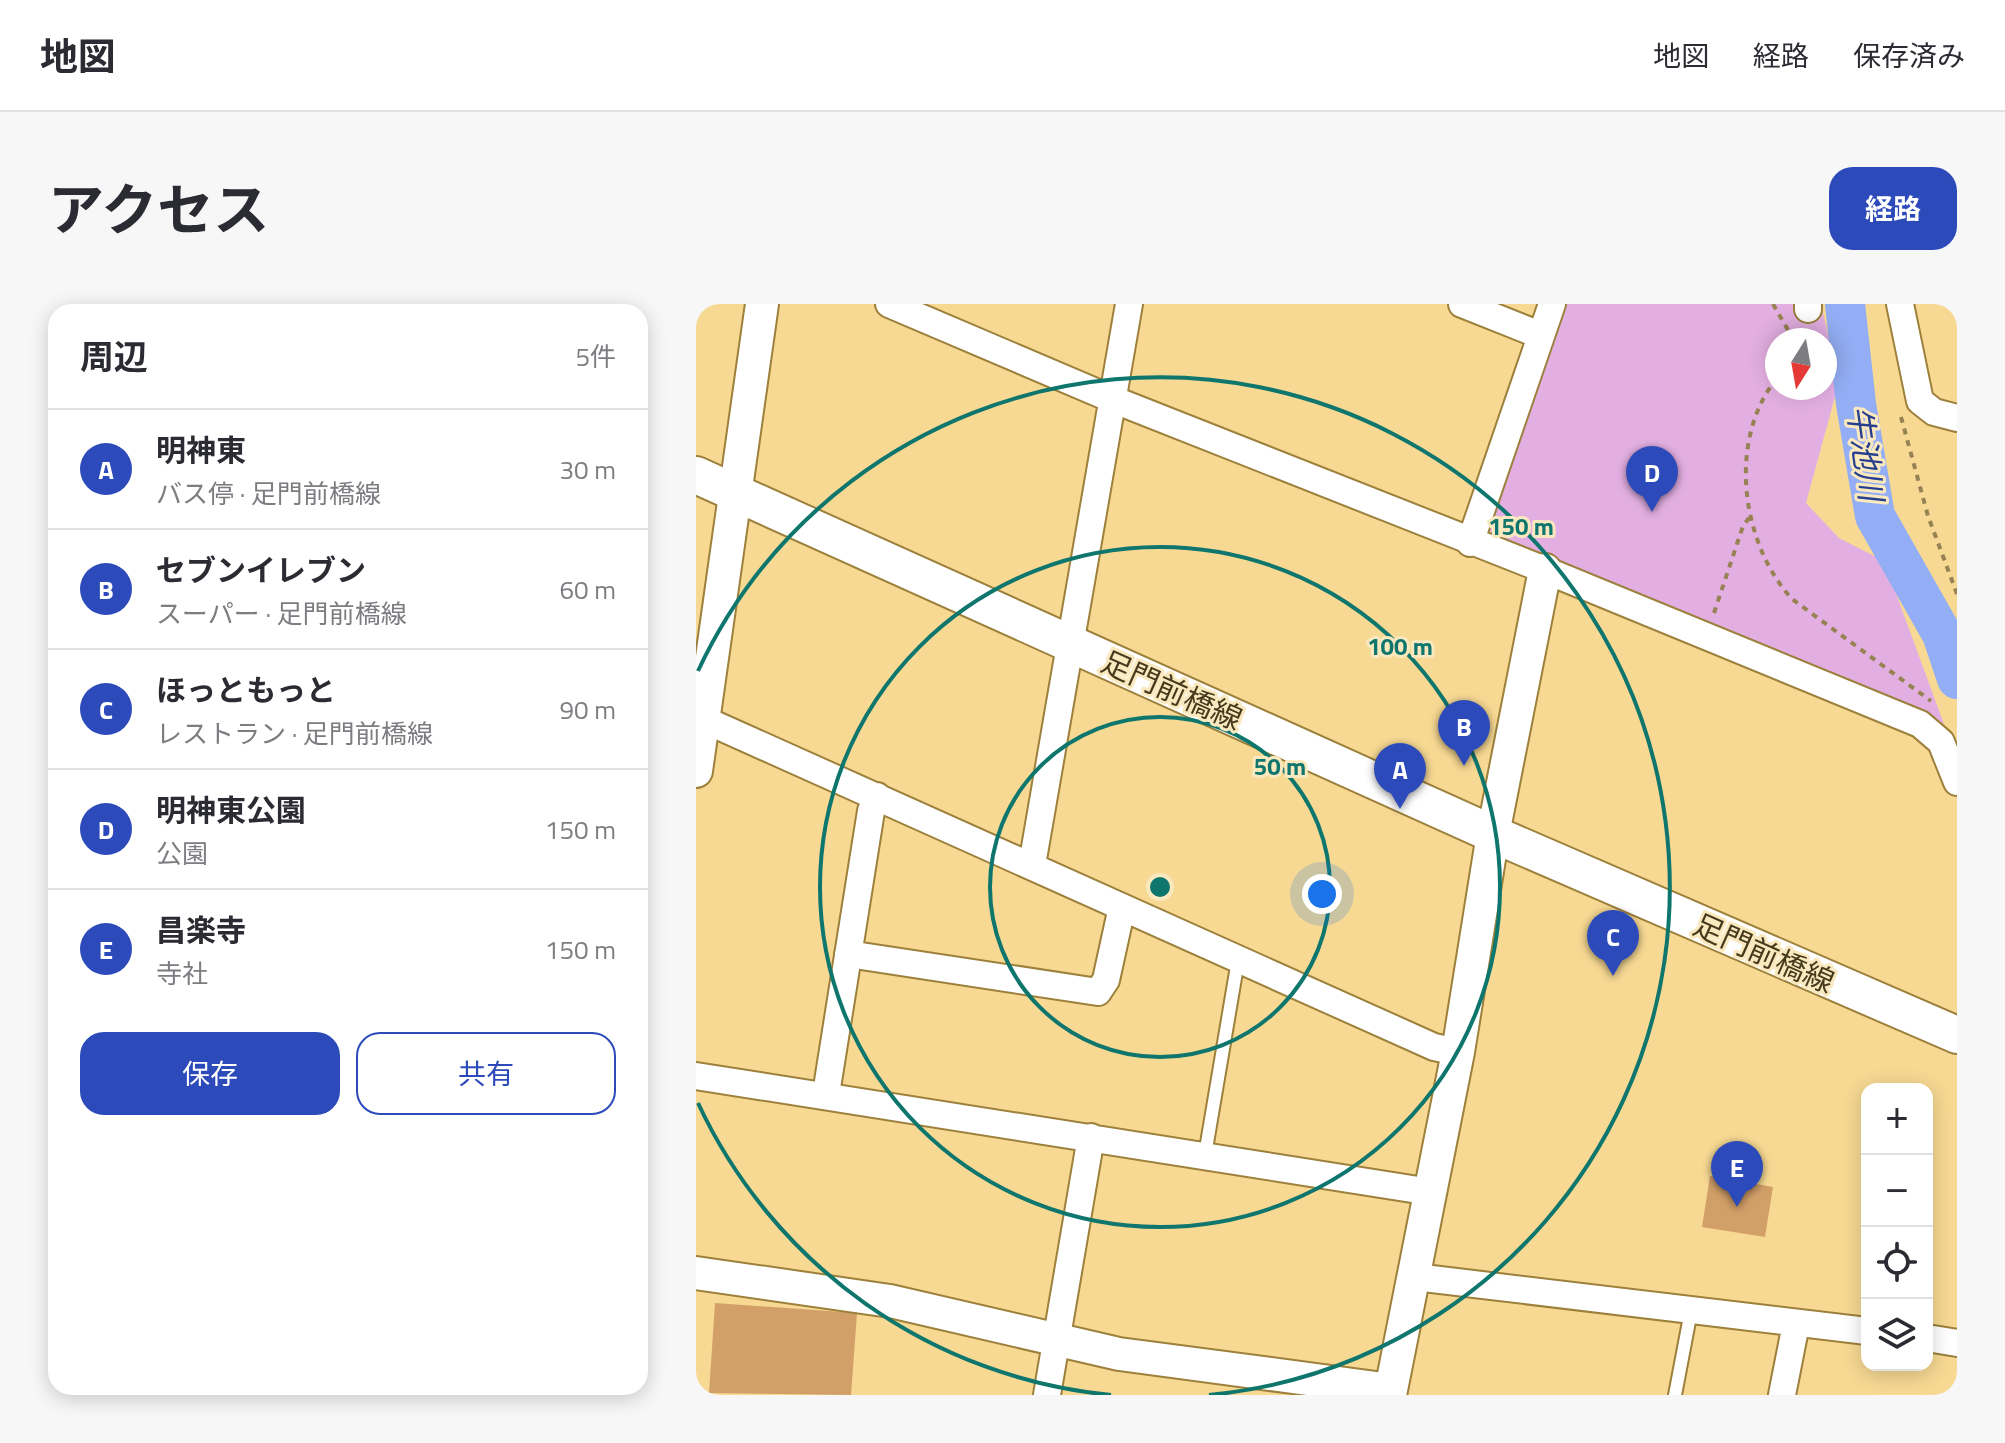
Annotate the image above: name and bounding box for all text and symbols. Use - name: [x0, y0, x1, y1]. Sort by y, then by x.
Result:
- text: 地図: [40, 27, 116, 85]
- text: 地図: [1653, 34, 1709, 77]
- text: 経路: [1753, 34, 1809, 77]
- text: 保存済み: [1853, 34, 1965, 77]
- text: アクセス: [48, 167, 269, 252]
- button: 経路: [1829, 167, 1957, 250]
- north arrow: [1765, 328, 1837, 400]
- text: 周辺: [80, 330, 148, 382]
- text: 5件: [575, 337, 616, 376]
- water label: 牛池川: [1836, 402, 1897, 507]
- text: 明神東: [156, 427, 246, 473]
- pin: D: [1626, 446, 1678, 512]
- text: A: [98, 450, 114, 489]
- text: 30 m: [559, 450, 616, 489]
- text: バス停 · 足門前橋線: [156, 474, 381, 513]
- text: 150 m: [1488, 508, 1554, 544]
- text: セブンイレブン: [156, 547, 366, 593]
- text: B: [98, 570, 114, 609]
- text: 60 m: [559, 570, 616, 609]
- text: スーパー · 足門前橋線: [156, 594, 407, 633]
- text: 100 m: [1367, 628, 1433, 664]
- street label: 足門前橋線: [1094, 638, 1250, 742]
- text: ほっともっと: [156, 667, 336, 713]
- text: C: [99, 690, 113, 729]
- text: 90 m: [559, 690, 616, 729]
- pin: B: [1438, 700, 1490, 766]
- text: レストラン · 足門前橋線: [156, 714, 433, 753]
- pin: A: [1374, 743, 1426, 809]
- text: 50 m: [1254, 748, 1306, 784]
- text: 明神東公園: [156, 787, 306, 833]
- text: D: [98, 810, 114, 849]
- text: 150 m: [545, 810, 616, 849]
- text: 公園: [156, 834, 208, 873]
- centre of rings: [1146, 873, 1174, 901]
- your location: [1302, 874, 1342, 914]
- street label: 足門前橋線: [1686, 901, 1842, 1005]
- text: 昌楽寺: [156, 907, 246, 953]
- pin: C: [1587, 910, 1639, 976]
- text: E: [99, 930, 113, 969]
- text: 150 m: [545, 930, 616, 969]
- text: 寺社: [156, 954, 208, 993]
- button: 保存: [80, 1032, 340, 1115]
- button: 共有: [356, 1032, 616, 1115]
- map controls: [1861, 1083, 1933, 1371]
- button: +: [1861, 1083, 1933, 1155]
- pin: E: [1711, 1141, 1763, 1207]
- button: −: [1861, 1155, 1933, 1227]
- button: locate: [1861, 1227, 1933, 1299]
- button: layers: [1861, 1299, 1933, 1371]

